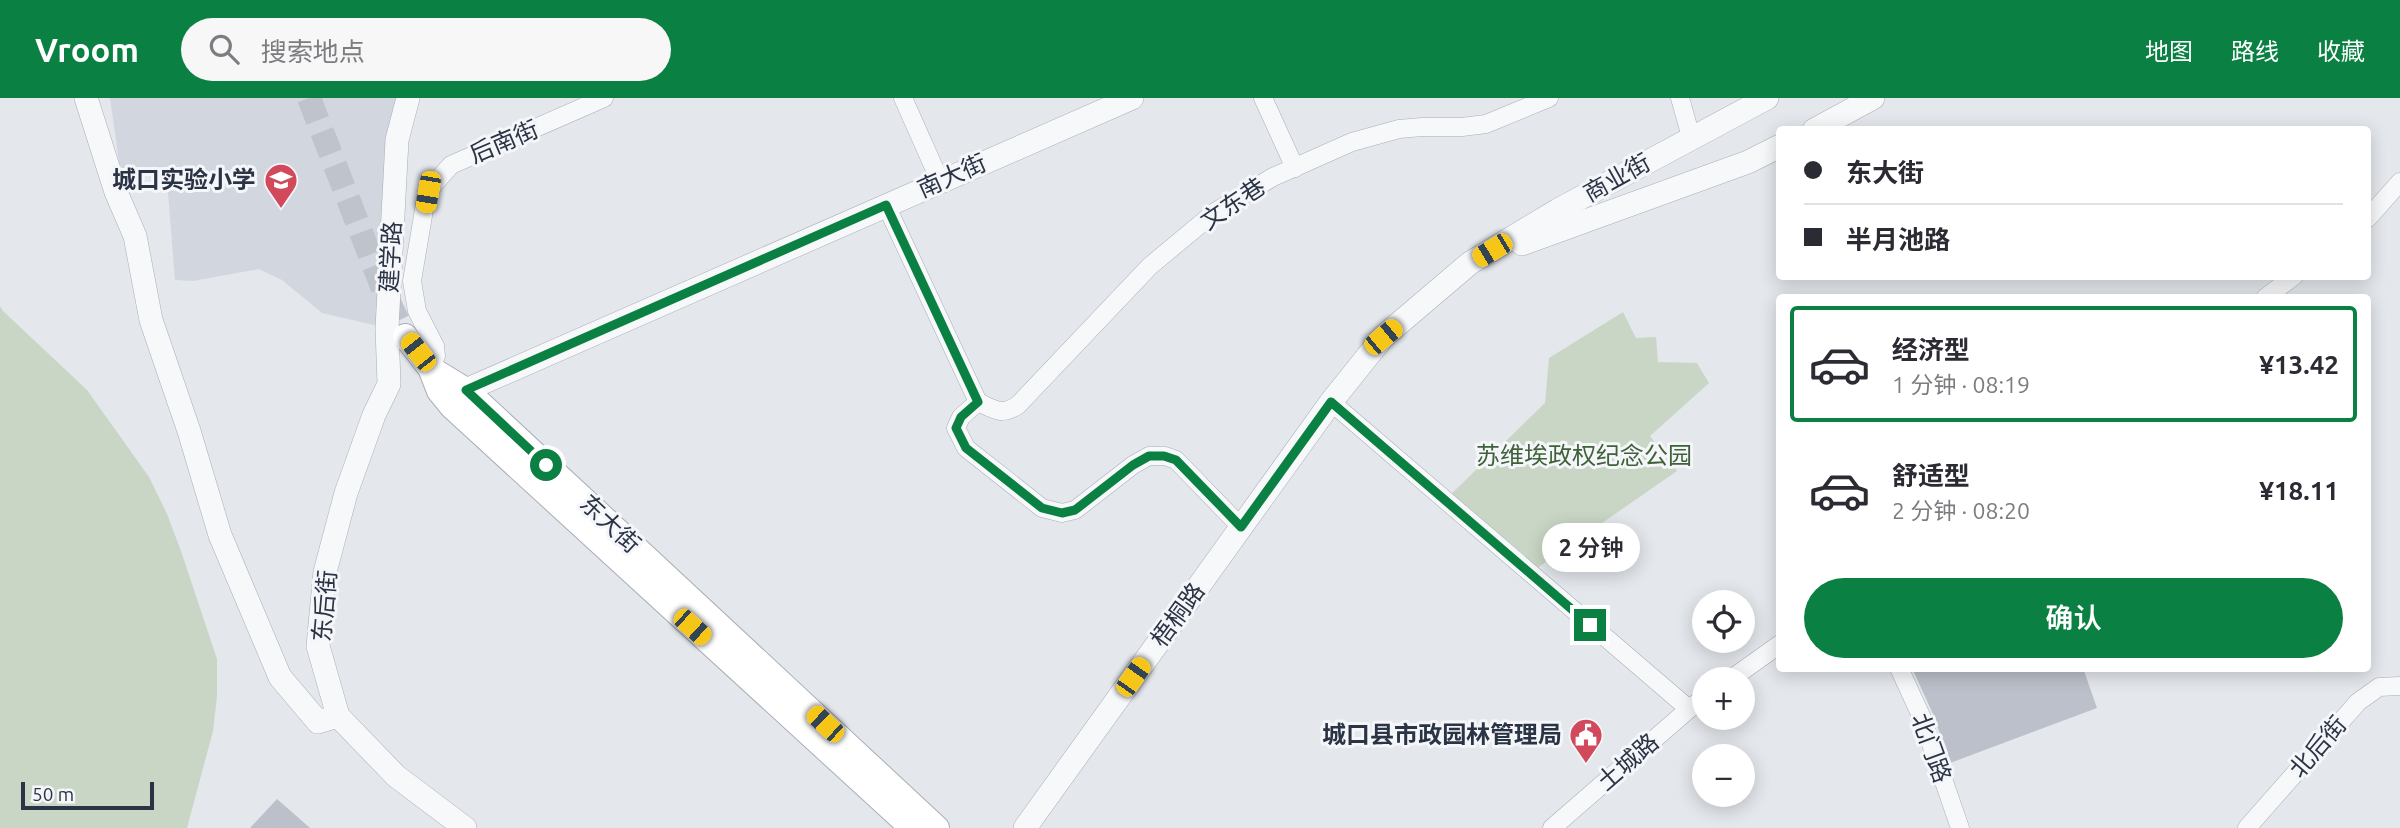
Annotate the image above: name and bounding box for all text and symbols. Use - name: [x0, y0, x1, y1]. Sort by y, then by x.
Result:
- search box: [181, 18, 671, 81]
- icon: search: [205, 30, 243, 68]
- text: Vroom: [35, 31, 139, 68]
- text: 搜索地点: [261, 37, 365, 66]
- text: 地图: [2145, 38, 2193, 65]
- text: 路线: [2231, 38, 2279, 65]
- text: 收藏: [2317, 38, 2365, 65]
- street label: 后南街: [465, 115, 542, 168]
- street label: 商业街: [1579, 148, 1655, 207]
- street label: 南大街: [913, 149, 990, 203]
- text: 东大街: [1846, 158, 1924, 187]
- school or university icon: 城口实验小学: [262, 161, 300, 210]
- place label: 城口实验小学: [112, 166, 256, 193]
- car: [415, 169, 442, 215]
- street label: 文东巷: [1195, 172, 1270, 235]
- street label: 建学路: [375, 220, 406, 294]
- text: 半月池路: [1846, 225, 1950, 254]
- car: [1469, 230, 1516, 270]
- car: [1361, 315, 1406, 359]
- car: [397, 329, 440, 375]
- icon: car: [1808, 333, 1871, 396]
- text: 经济型: [1892, 335, 1970, 364]
- text: ¥13.42: [2259, 350, 2339, 379]
- text: 1 分钟 · 08:19: [1892, 372, 2030, 397]
- park label: 苏维埃政权纪念公园: [1476, 442, 1692, 469]
- route start: [530, 449, 562, 481]
- icon: car: [1808, 459, 1871, 522]
- text: 舒适型: [1892, 461, 1970, 490]
- text: ¥18.11: [2259, 476, 2339, 505]
- street label: 东大街: [575, 489, 646, 558]
- text: 2 分钟 · 08:20: [1892, 498, 2030, 523]
- callout: 2 分钟: [1541, 524, 1639, 573]
- text: 2 分钟: [1559, 535, 1623, 560]
- street label: 东后街: [308, 569, 341, 643]
- street label: 梧桐路: [1146, 578, 1210, 652]
- button: 确认: [1804, 578, 2343, 658]
- map controls: [1692, 590, 1755, 807]
- button: locate: [1692, 590, 1755, 653]
- car: [670, 605, 715, 649]
- route end: [1574, 609, 1606, 641]
- car: [1113, 654, 1154, 700]
- button: +: [1692, 667, 1755, 730]
- car: [803, 702, 848, 746]
- street label: 北门路: [1906, 709, 1956, 786]
- street label: 北后街: [2284, 711, 2351, 783]
- public building icon: 城口县市政园林管理局: [1567, 716, 1605, 765]
- place label: 城口县市政园林管理局: [1322, 721, 1562, 748]
- street label: 土城路: [1592, 728, 1664, 795]
- button: −: [1692, 744, 1755, 807]
- scale bar: [21, 779, 154, 811]
- text: 50 m: [32, 783, 74, 805]

